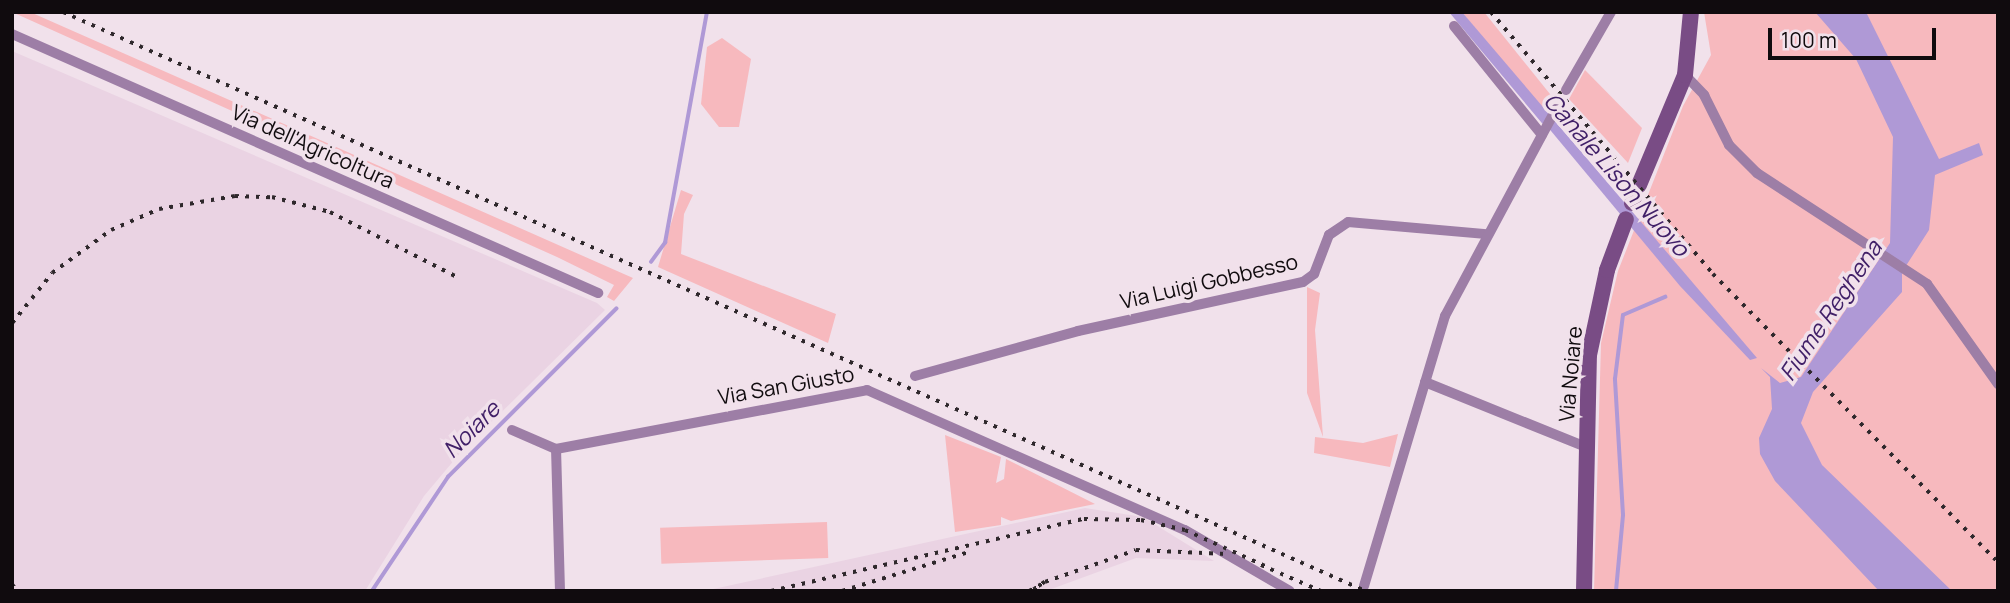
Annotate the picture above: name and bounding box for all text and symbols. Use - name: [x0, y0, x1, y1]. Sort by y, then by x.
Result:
- scale bar: [1772, 14, 1940, 58]
- text: 100 m: [1781, 26, 1837, 54]
- water label: Canale Lison Nuovo: [1539, 87, 1695, 261]
- street label: Via dell'Agricoltura: [228, 99, 398, 193]
- water label: Fiume Reghena: [1773, 235, 1887, 385]
- street label: Via Luigi Gobbesso: [1118, 248, 1300, 314]
- street label: Via Noiare: [1553, 325, 1587, 423]
- street label: Via San Giusto: [716, 361, 856, 409]
- water label: Noiare: [437, 395, 505, 463]

